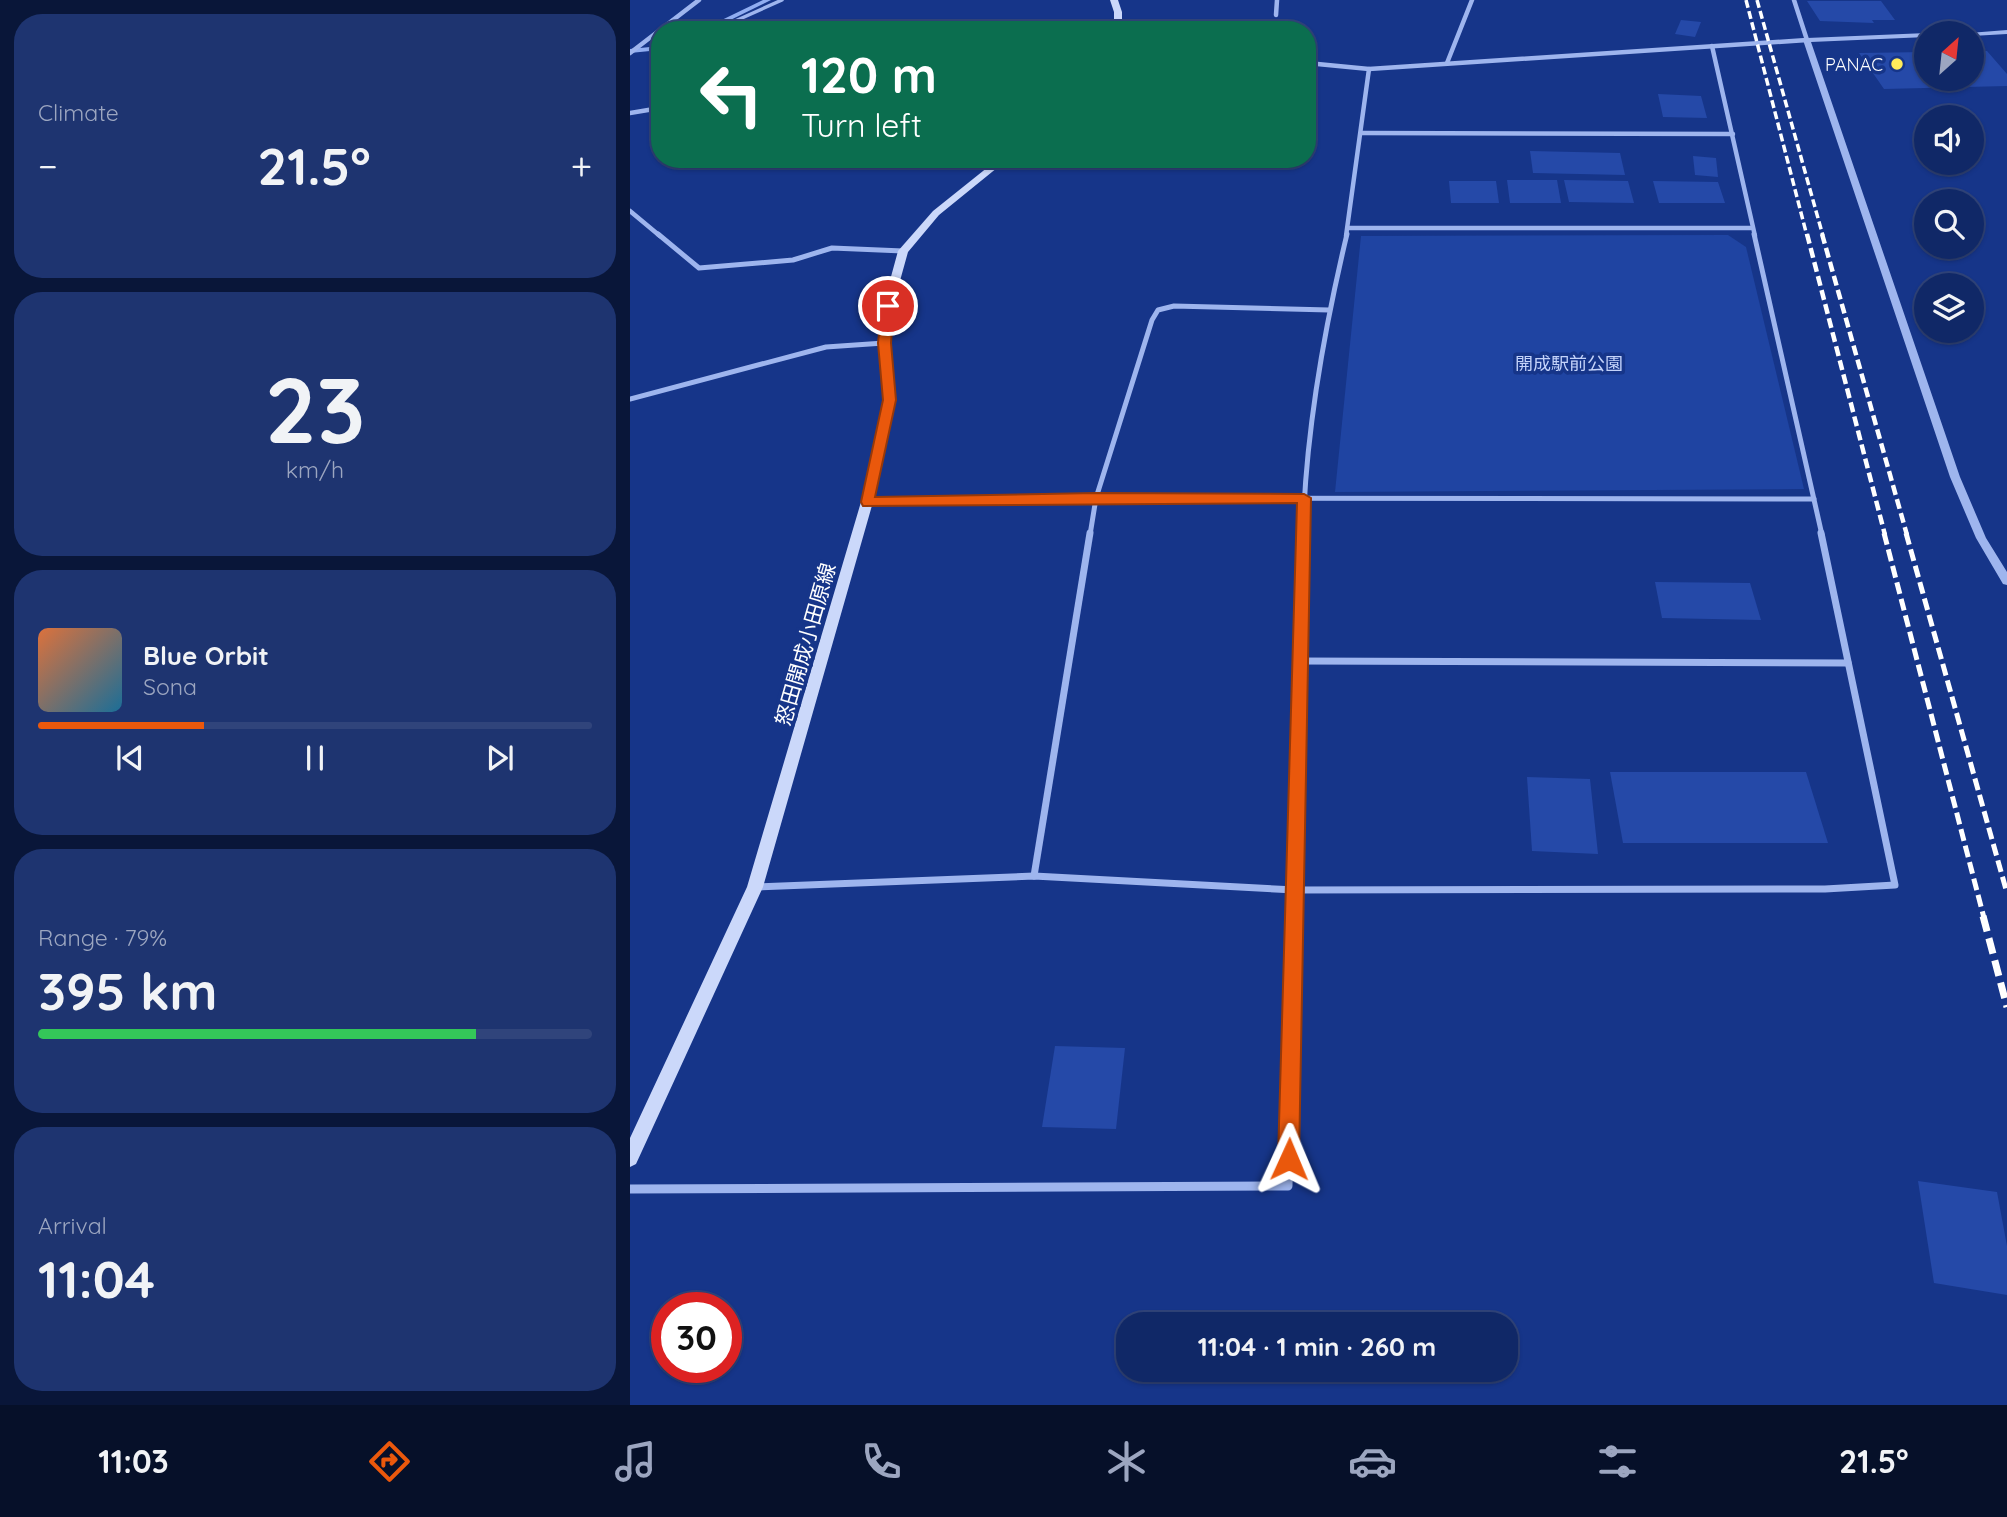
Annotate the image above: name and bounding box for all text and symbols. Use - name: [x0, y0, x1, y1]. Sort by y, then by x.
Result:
- north arrow: [1914, 21, 1984, 91]
- map controls: [1914, 21, 1984, 343]
- text: 120 m: [801, 44, 937, 105]
- icon: left: [686, 49, 777, 140]
- place label: PANAC: [1825, 53, 1883, 76]
- marker: PANAC: [1889, 56, 1905, 72]
- text: Climate: [38, 98, 119, 127]
- text: Turn left: [801, 105, 922, 145]
- button: sound: [1914, 105, 1984, 175]
- text: 21.5°: [258, 133, 371, 198]
- text: −: [38, 142, 58, 190]
- text: +: [571, 142, 592, 190]
- button: search: [1914, 189, 1984, 259]
- button: layers: [1914, 273, 1984, 343]
- pin: [858, 276, 918, 336]
- icon: arrive: [869, 287, 907, 325]
- text: 23: [265, 352, 365, 466]
- park label: 開成駅前公園: [1515, 352, 1623, 375]
- text: km/h: [286, 455, 344, 484]
- street label: 怒田開成小田原線: [769, 560, 841, 728]
- text: Blue Orbit: [143, 639, 269, 672]
- text: Sona: [143, 672, 197, 701]
- icon: previous: [111, 739, 149, 777]
- icon: pause: [296, 739, 334, 777]
- icon: next: [481, 739, 519, 777]
- text: Range · 79%: [38, 923, 167, 952]
- text: 395 km: [38, 958, 218, 1023]
- position arrow: [1252, 1122, 1326, 1196]
- text: Arrival: [38, 1211, 107, 1240]
- text: 11:04: [38, 1246, 155, 1311]
- speed limit sign: 30: [651, 1292, 742, 1383]
- text: 11:04 · 1 min · 260 m: [1198, 1330, 1436, 1363]
- icon: directions: [365, 1437, 414, 1486]
- icon: music: [611, 1437, 660, 1486]
- icon: phone: [857, 1437, 906, 1486]
- icon: climate: [1102, 1437, 1151, 1486]
- icon: car: [1348, 1437, 1397, 1486]
- icon: filters: [1593, 1437, 1642, 1486]
- text: 11:03: [98, 1441, 169, 1481]
- text: 21.5°: [1839, 1441, 1909, 1481]

